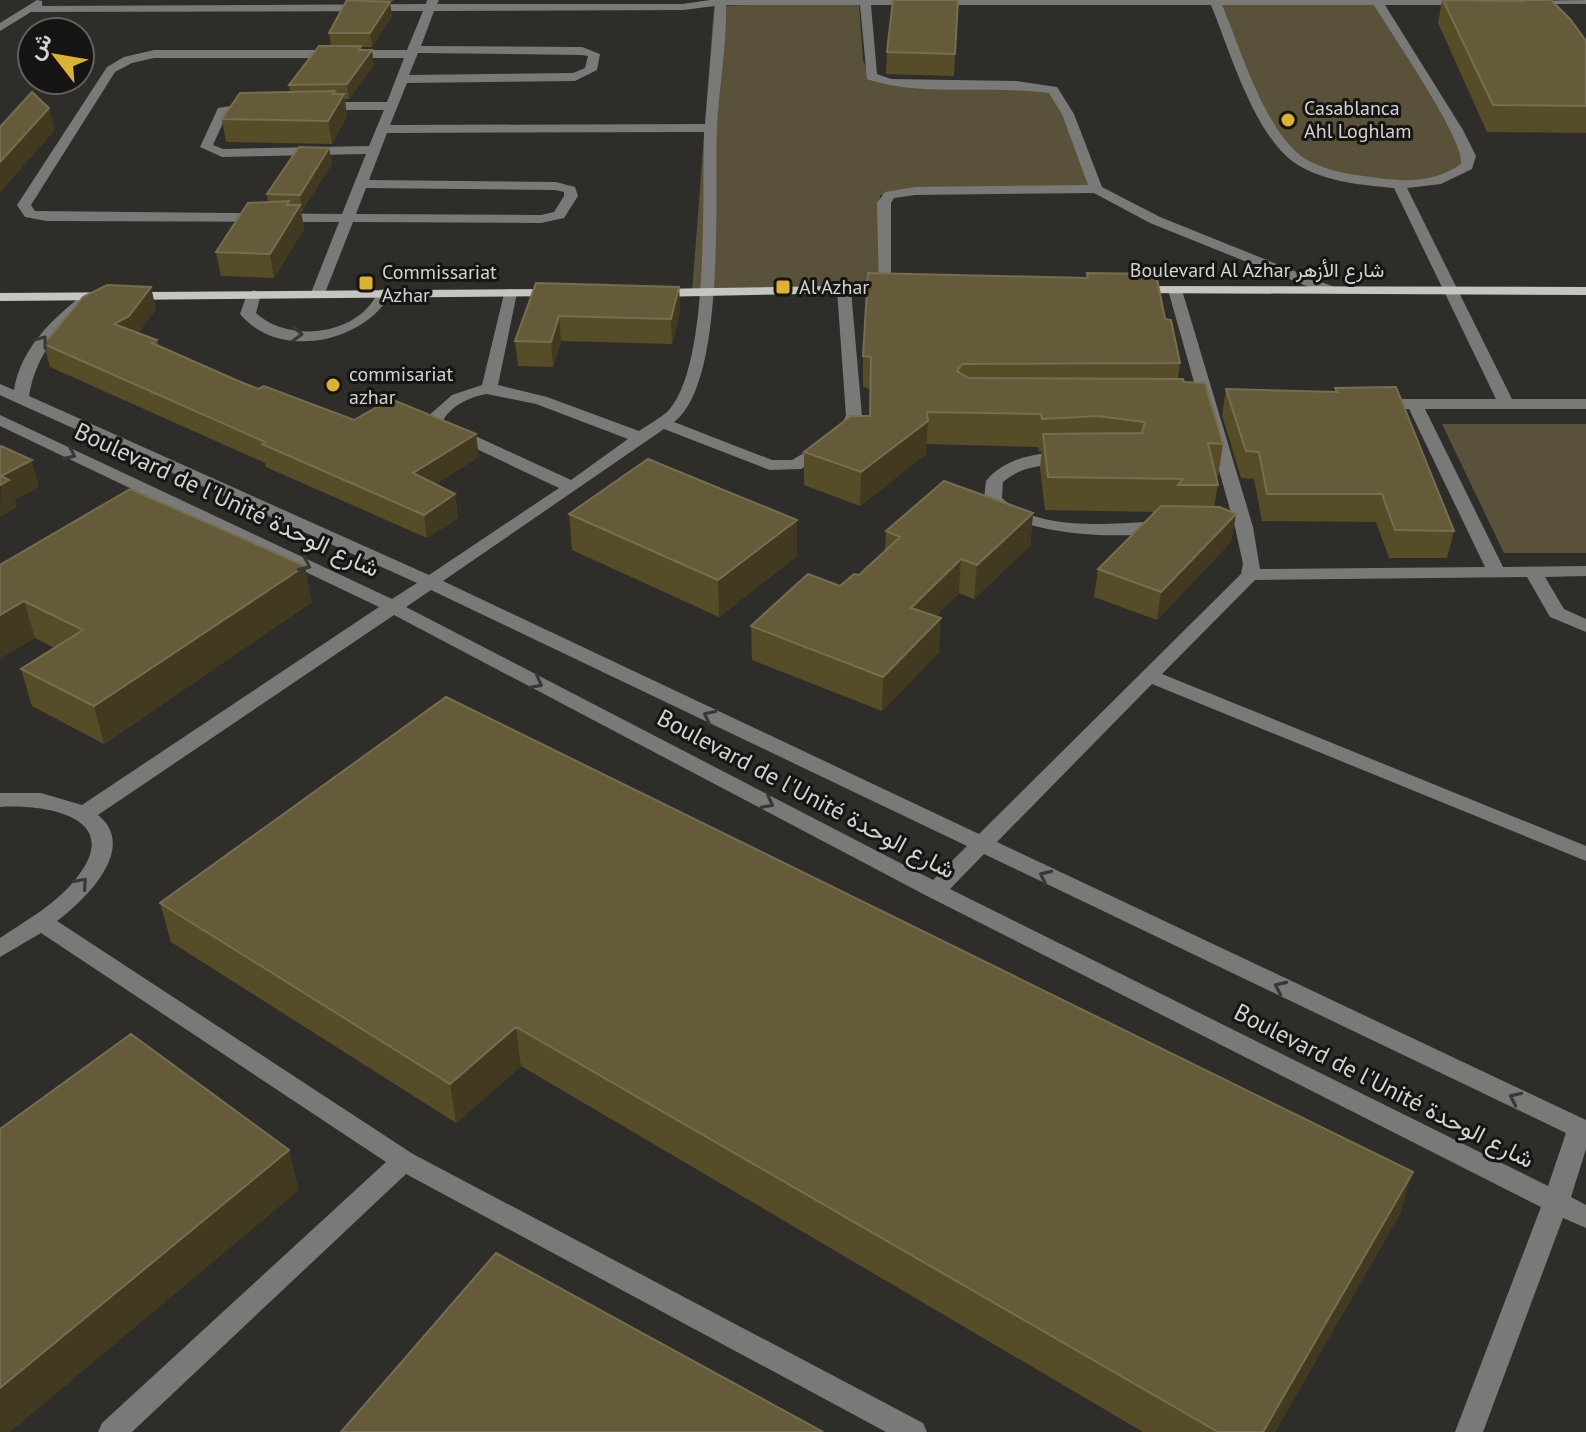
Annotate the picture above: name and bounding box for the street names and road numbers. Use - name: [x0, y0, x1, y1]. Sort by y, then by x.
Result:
- street label: Boulevard Al Azhar شارع الأزهر: [1130, 257, 1384, 284]
- street label: Boulevard de l'Unité شارع الوحدة: [69, 415, 385, 585]
- street label: Boulevard de l'Unité شارع الوحدة: [652, 702, 960, 886]
- street label: Boulevard de l'Unité شارع الوحدة: [1229, 996, 1539, 1176]

